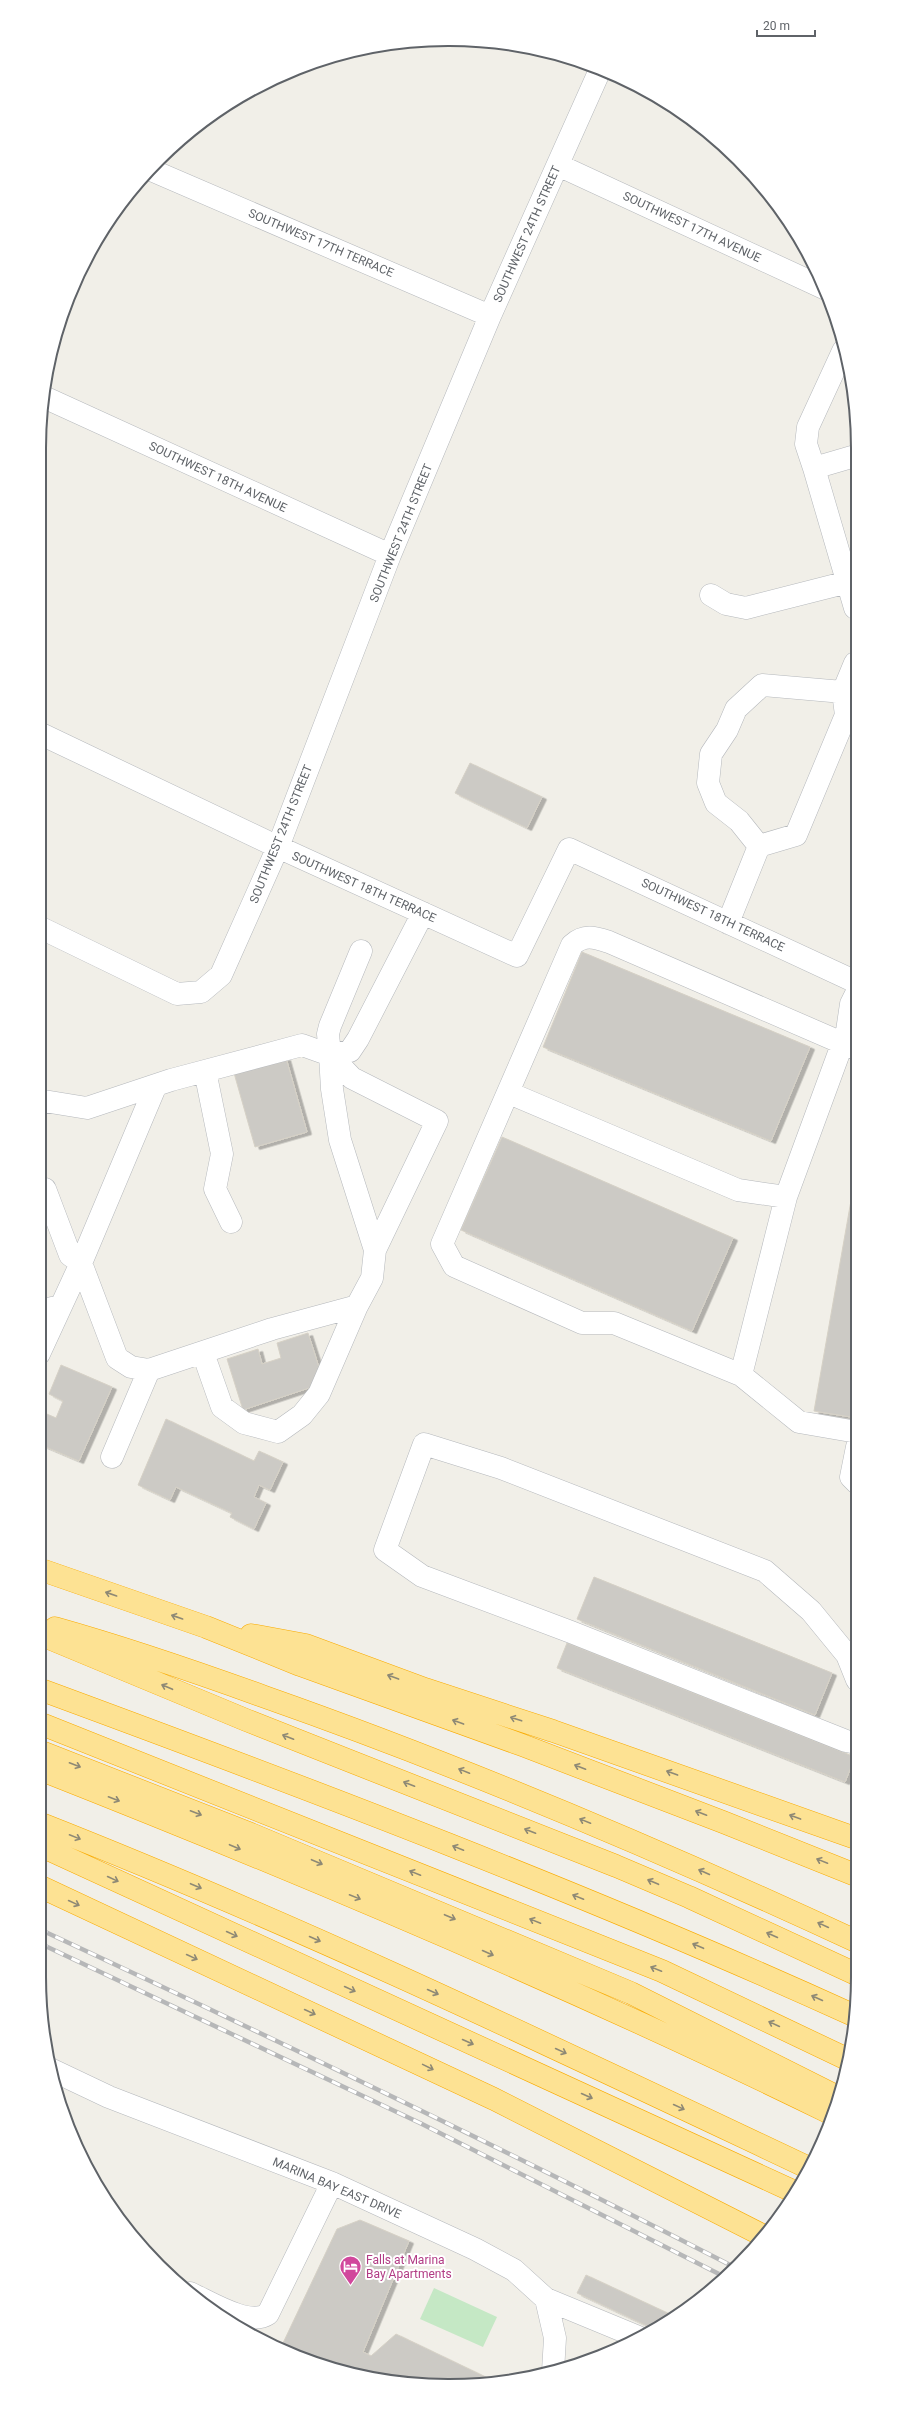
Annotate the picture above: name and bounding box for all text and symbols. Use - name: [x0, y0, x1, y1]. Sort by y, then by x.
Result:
- scale bar: [757, 12, 815, 38]
- text: 20 m: [763, 19, 790, 33]
- street label: SOUTHWEST 24TH STREET: [490, 163, 564, 305]
- street label: SOUTHWEST 17TH AVENUE: [621, 189, 763, 265]
- street label: SOUTHWEST 17TH TERRACE: [246, 206, 396, 280]
- street label: SOUTHWEST 18TH AVENUE: [147, 439, 289, 515]
- street label: SOUTHWEST 24TH STREET: [367, 462, 435, 604]
- street label: SOUTHWEST 24TH STREET: [247, 763, 315, 905]
- street label: SOUTHWEST 18TH TERRACE: [290, 849, 438, 925]
- street label: SOUTHWEST 18TH TERRACE: [639, 876, 787, 954]
- one-way arrow: [105, 1590, 118, 1597]
- one-way arrow: [171, 1612, 183, 1620]
- one-way arrow: [388, 1673, 400, 1681]
- one-way arrow: [162, 1683, 174, 1691]
- one-way arrow: [510, 1715, 523, 1722]
- one-way arrow: [452, 1717, 464, 1725]
- one-way arrow: [282, 1732, 294, 1740]
- one-way arrow: [69, 1762, 81, 1770]
- one-way arrow: [574, 1762, 586, 1770]
- one-way arrow: [459, 1767, 471, 1775]
- one-way arrow: [666, 1769, 678, 1777]
- one-way arrow: [403, 1780, 415, 1787]
- one-way arrow: [108, 1795, 120, 1803]
- one-way arrow: [190, 1809, 202, 1817]
- one-way arrow: [695, 1809, 707, 1817]
- one-way arrow: [789, 1812, 801, 1820]
- one-way arrow: [579, 1816, 591, 1824]
- one-way arrow: [524, 1827, 536, 1835]
- one-way arrow: [69, 1834, 81, 1842]
- one-way arrow: [229, 1844, 241, 1851]
- one-way arrow: [452, 1844, 464, 1852]
- one-way arrow: [816, 1857, 828, 1865]
- one-way arrow: [310, 1858, 322, 1866]
- one-way arrow: [409, 1868, 421, 1876]
- one-way arrow: [698, 1868, 710, 1875]
- one-way arrow: [106, 1876, 118, 1883]
- one-way arrow: [648, 1877, 660, 1885]
- one-way arrow: [189, 1883, 201, 1890]
- one-way arrow: [573, 1892, 585, 1900]
- one-way arrow: [349, 1893, 361, 1901]
- one-way arrow: [68, 1899, 80, 1907]
- one-way arrow: [443, 1914, 455, 1921]
- one-way arrow: [530, 1916, 542, 1924]
- one-way arrow: [817, 1921, 829, 1928]
- one-way arrow: [226, 1931, 238, 1938]
- one-way arrow: [766, 1931, 778, 1938]
- one-way arrow: [308, 1936, 320, 1943]
- one-way arrow: [693, 1942, 705, 1949]
- one-way arrow: [481, 1950, 493, 1957]
- one-way arrow: [186, 1954, 198, 1961]
- one-way arrow: [651, 1964, 663, 1972]
- one-way arrow: [344, 1986, 356, 1993]
- one-way arrow: [427, 1989, 439, 1996]
- one-way arrow: [812, 1994, 824, 2002]
- one-way arrow: [304, 2009, 316, 2016]
- one-way arrow: [768, 2020, 780, 2027]
- one-way arrow: [462, 2039, 474, 2046]
- one-way arrow: [555, 2048, 567, 2055]
- one-way arrow: [422, 2064, 434, 2071]
- one-way arrow: [580, 2093, 592, 2100]
- one-way arrow: [672, 2104, 684, 2111]
- street label: MARINA BAY EAST DRIVE: [271, 2155, 403, 2222]
- place label: Falls at Marina Bay Apartments: [366, 2253, 452, 2281]
- hotel icon: Falls at Marina Bay Apartments: [337, 2254, 363, 2287]

